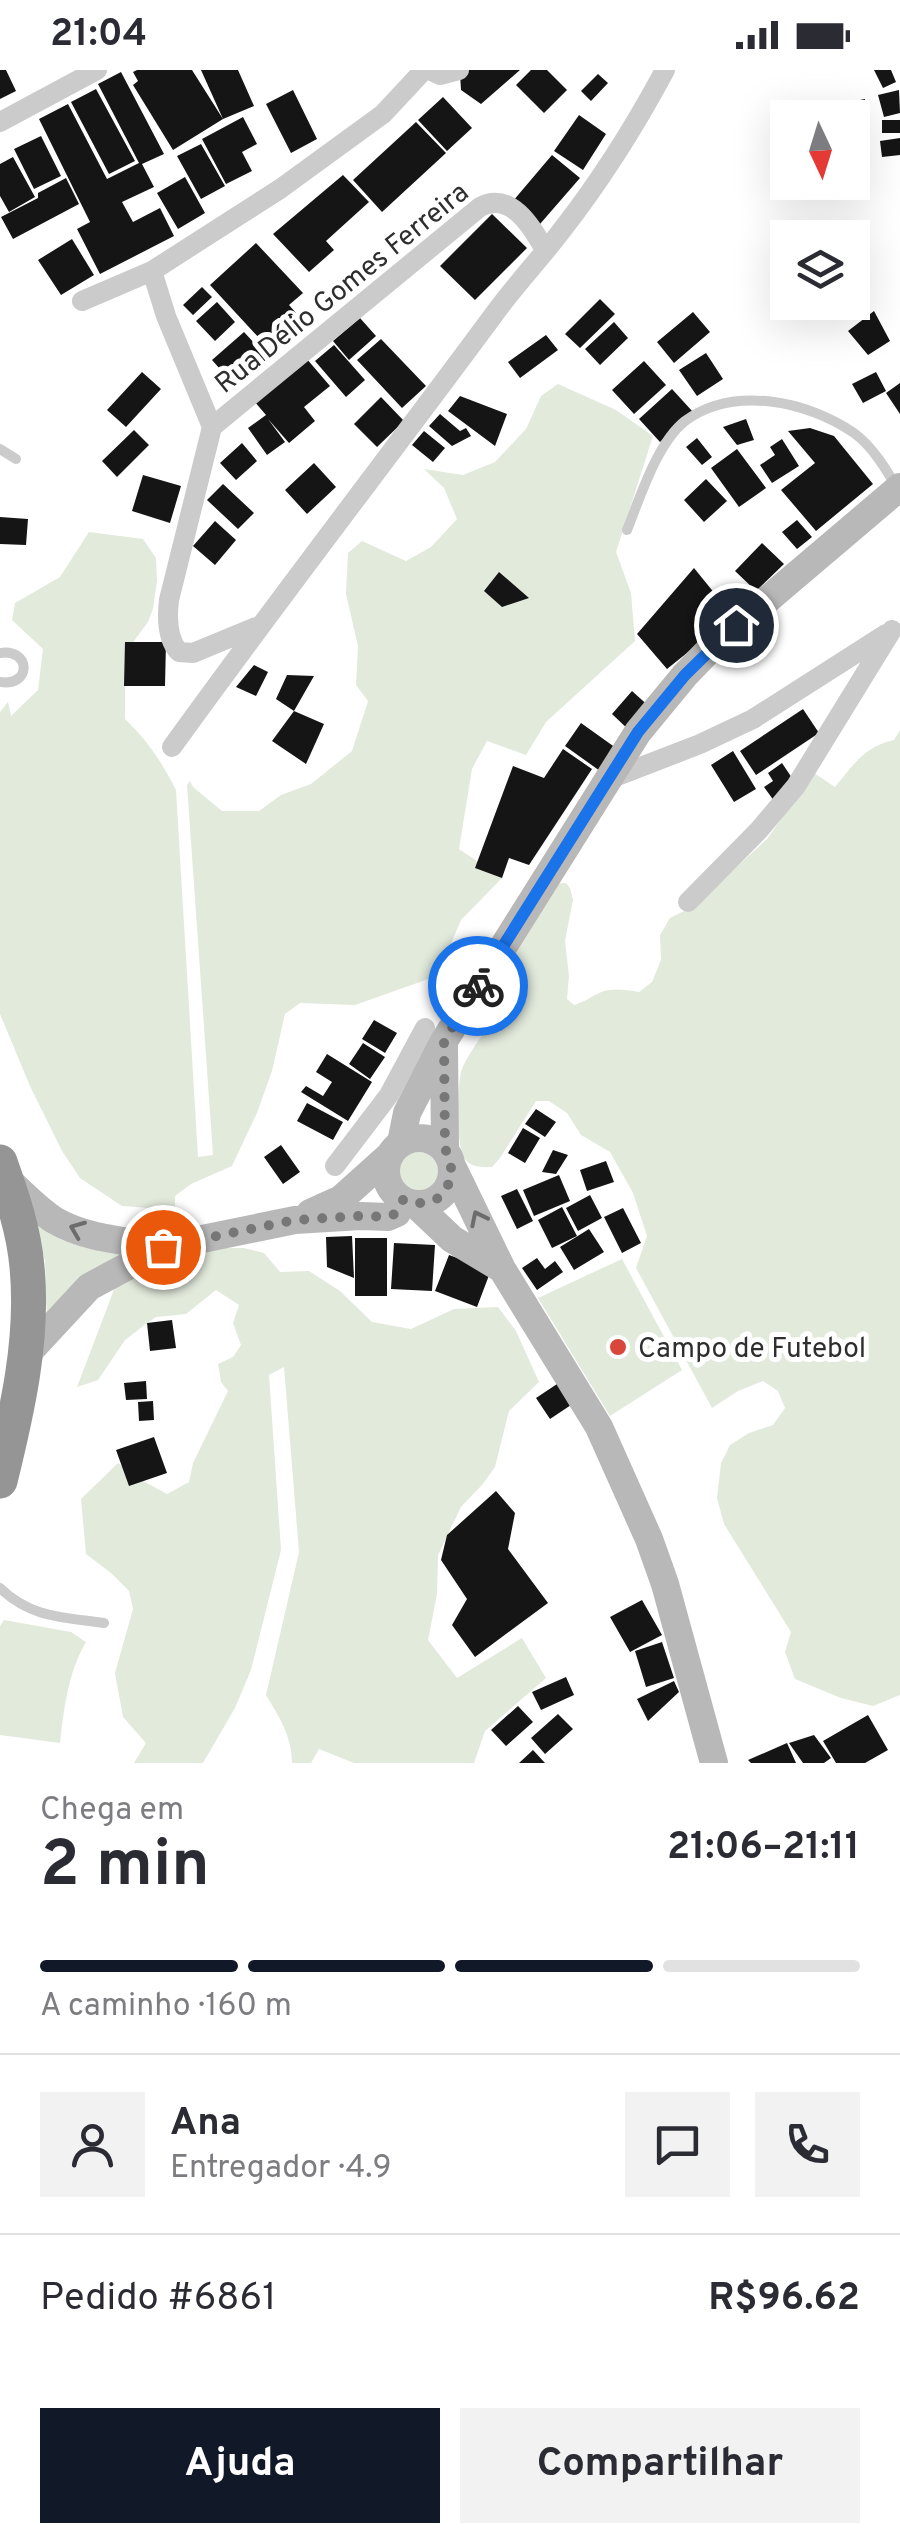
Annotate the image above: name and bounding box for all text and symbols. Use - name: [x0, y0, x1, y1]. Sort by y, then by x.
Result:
- text: 21:04: [50, 11, 147, 60]
- north arrow: [770, 100, 870, 200]
- map controls: [770, 100, 870, 320]
- street label: Rua Délio Gomes Ferreira: [209, 176, 477, 403]
- button: layers: [770, 220, 870, 320]
- pin: [694, 583, 779, 668]
- icon: home: [709, 598, 764, 653]
- courier: [428, 936, 528, 1036]
- icon: bike: [451, 959, 506, 1014]
- pin: [121, 1205, 206, 1290]
- one-way arrow: [470, 1211, 490, 1229]
- one-way arrow: [69, 1220, 86, 1241]
- icon: bag: [136, 1220, 191, 1275]
- place label: Campo de Futebol: [638, 1332, 866, 1368]
- marker: Campo de Futebol: [607, 1336, 629, 1358]
- text: Chega em: [40, 1791, 184, 1831]
- text: 21:06–21:11: [667, 1824, 860, 1873]
- text: 2 min: [40, 1827, 210, 1909]
- text: A caminho · 160 m: [40, 1987, 292, 2027]
- button: person: [40, 2092, 145, 2197]
- button: chat: [625, 2092, 730, 2197]
- button: phone: [755, 2092, 860, 2197]
- text: Ana: [170, 2100, 241, 2149]
- text: Entregador · 4.9: [170, 2149, 392, 2189]
- text: Pedido #6861: [40, 2275, 276, 2324]
- text: R$96.62: [708, 2275, 860, 2324]
- button: Ajuda: [40, 2408, 440, 2523]
- button: Compartilhar: [460, 2408, 860, 2523]

